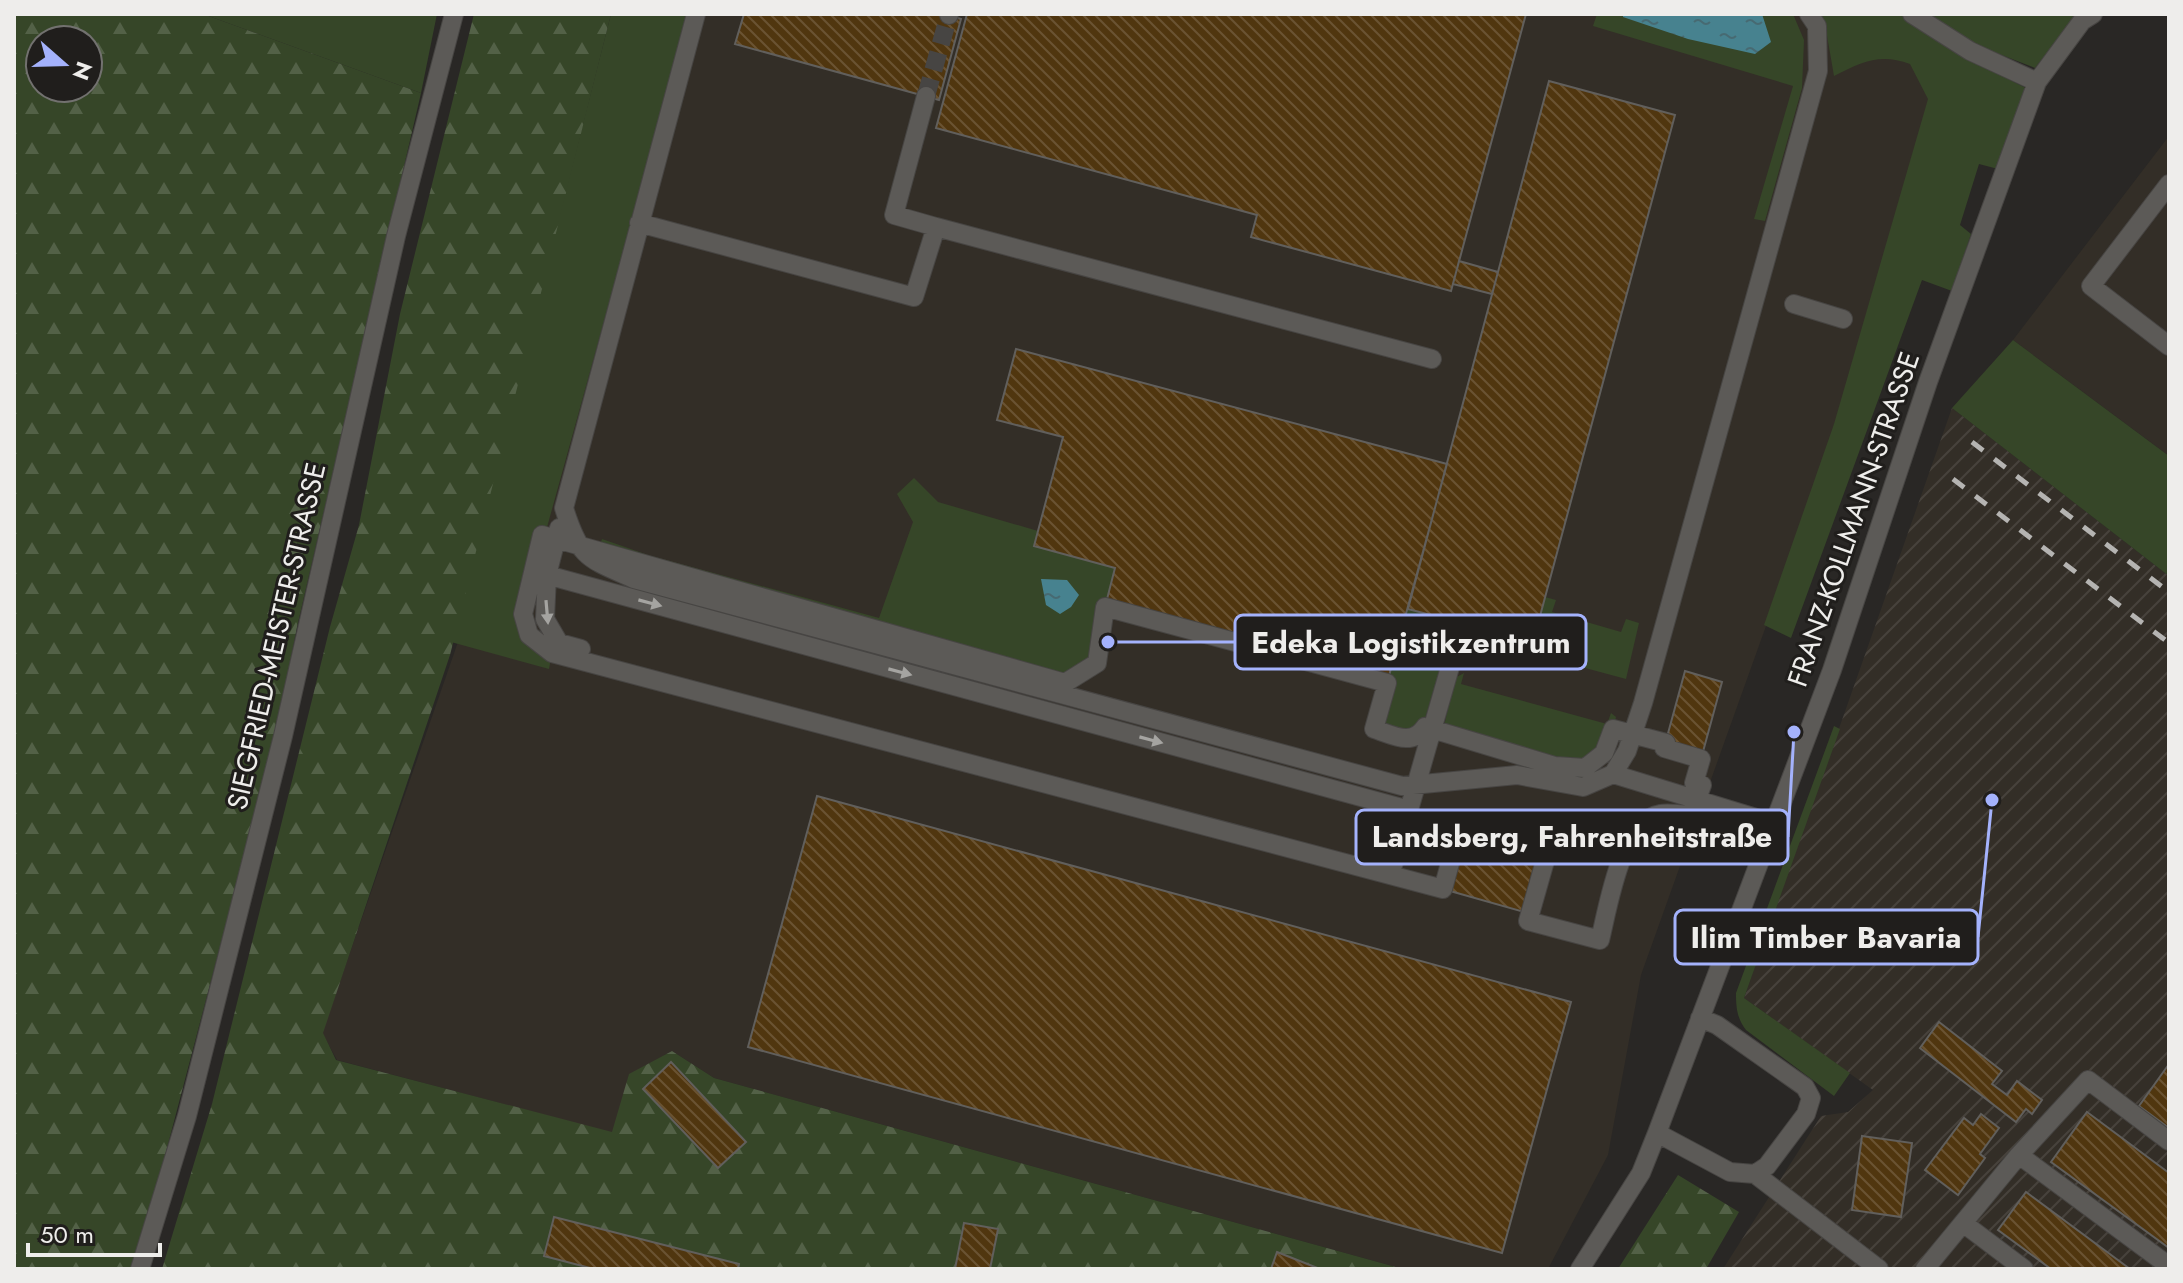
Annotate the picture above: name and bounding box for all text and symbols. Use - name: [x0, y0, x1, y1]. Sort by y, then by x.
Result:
- north arrow: [24, 24, 104, 104]
- text: N: [65, 57, 101, 85]
- street label: FRANZ-KOLLMANN-STRASSE: [1777, 346, 1930, 692]
- street label: SIEGFRIED-MEISTER-STRASSE: [217, 459, 336, 814]
- one-way arrow: [638, 597, 662, 610]
- one-way arrow: [541, 599, 554, 624]
- callout: Edeka Logistikzentrum: [1235, 615, 1586, 669]
- text: Edeka Logistikzentrum: [1251, 621, 1571, 664]
- one-way arrow: [888, 666, 913, 678]
- one-way arrow: [1140, 734, 1164, 747]
- callout: Landsberg, Fahrenheitstraße: [1356, 810, 1788, 864]
- text: Landsberg, Fahrenheitstraße: [1372, 815, 1772, 858]
- callout: Ilim Timber Bavaria: [1675, 910, 1978, 964]
- text: Ilim Timber Bavaria: [1690, 916, 1962, 959]
- scale bar: [28, 1207, 160, 1257]
- text: 50 m: [40, 1217, 94, 1252]

